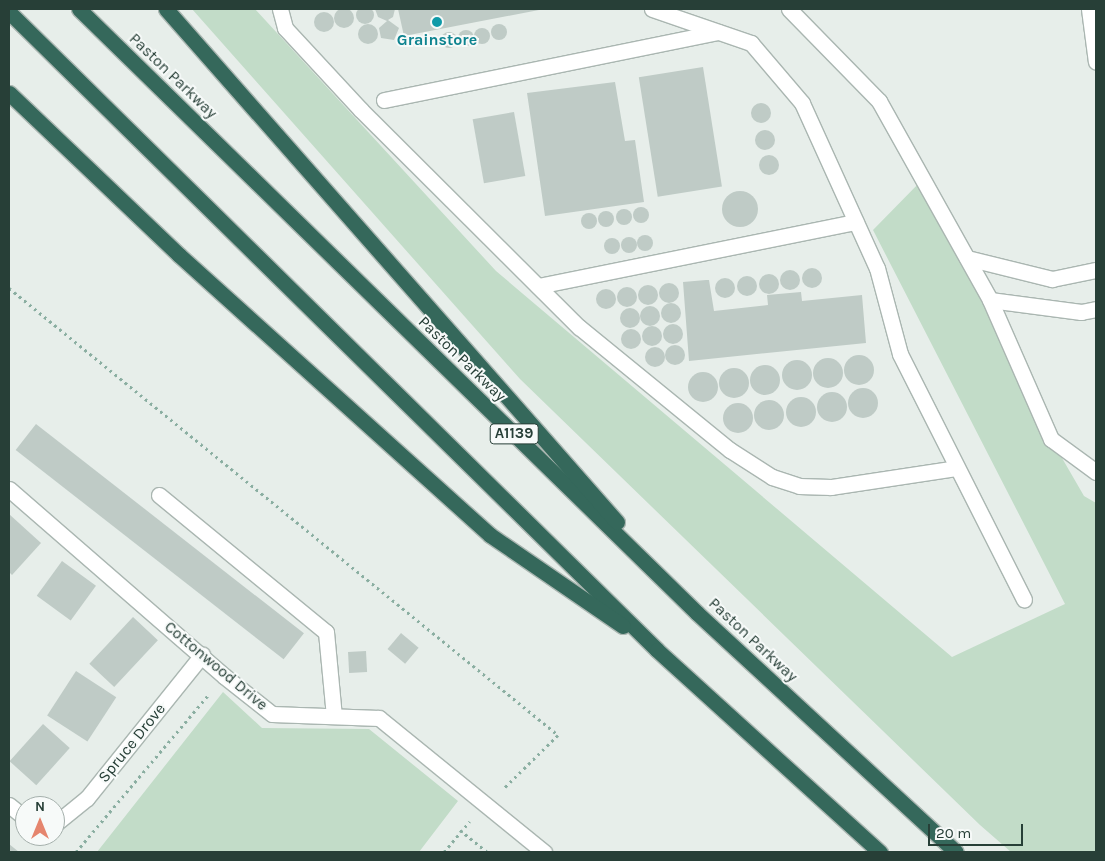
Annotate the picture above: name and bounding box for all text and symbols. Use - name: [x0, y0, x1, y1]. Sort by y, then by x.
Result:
- marker: Grainstore: [431, 16, 443, 28]
- street label: Paston Parkway: [125, 29, 221, 123]
- place label: Grainstore: [397, 30, 477, 50]
- street label: Paston Parkway: [414, 312, 510, 406]
- road number: A1139: [489, 422, 539, 446]
- street label: Paston Parkway: [705, 594, 801, 686]
- street label: Cottonwood Drive: [161, 617, 271, 715]
- street label: Spruce Drove: [94, 700, 170, 786]
- north arrow: [15, 796, 65, 846]
- text: N: [35, 798, 45, 815]
- scale bar: [930, 814, 1025, 846]
- text: 20 m: [936, 824, 971, 842]

